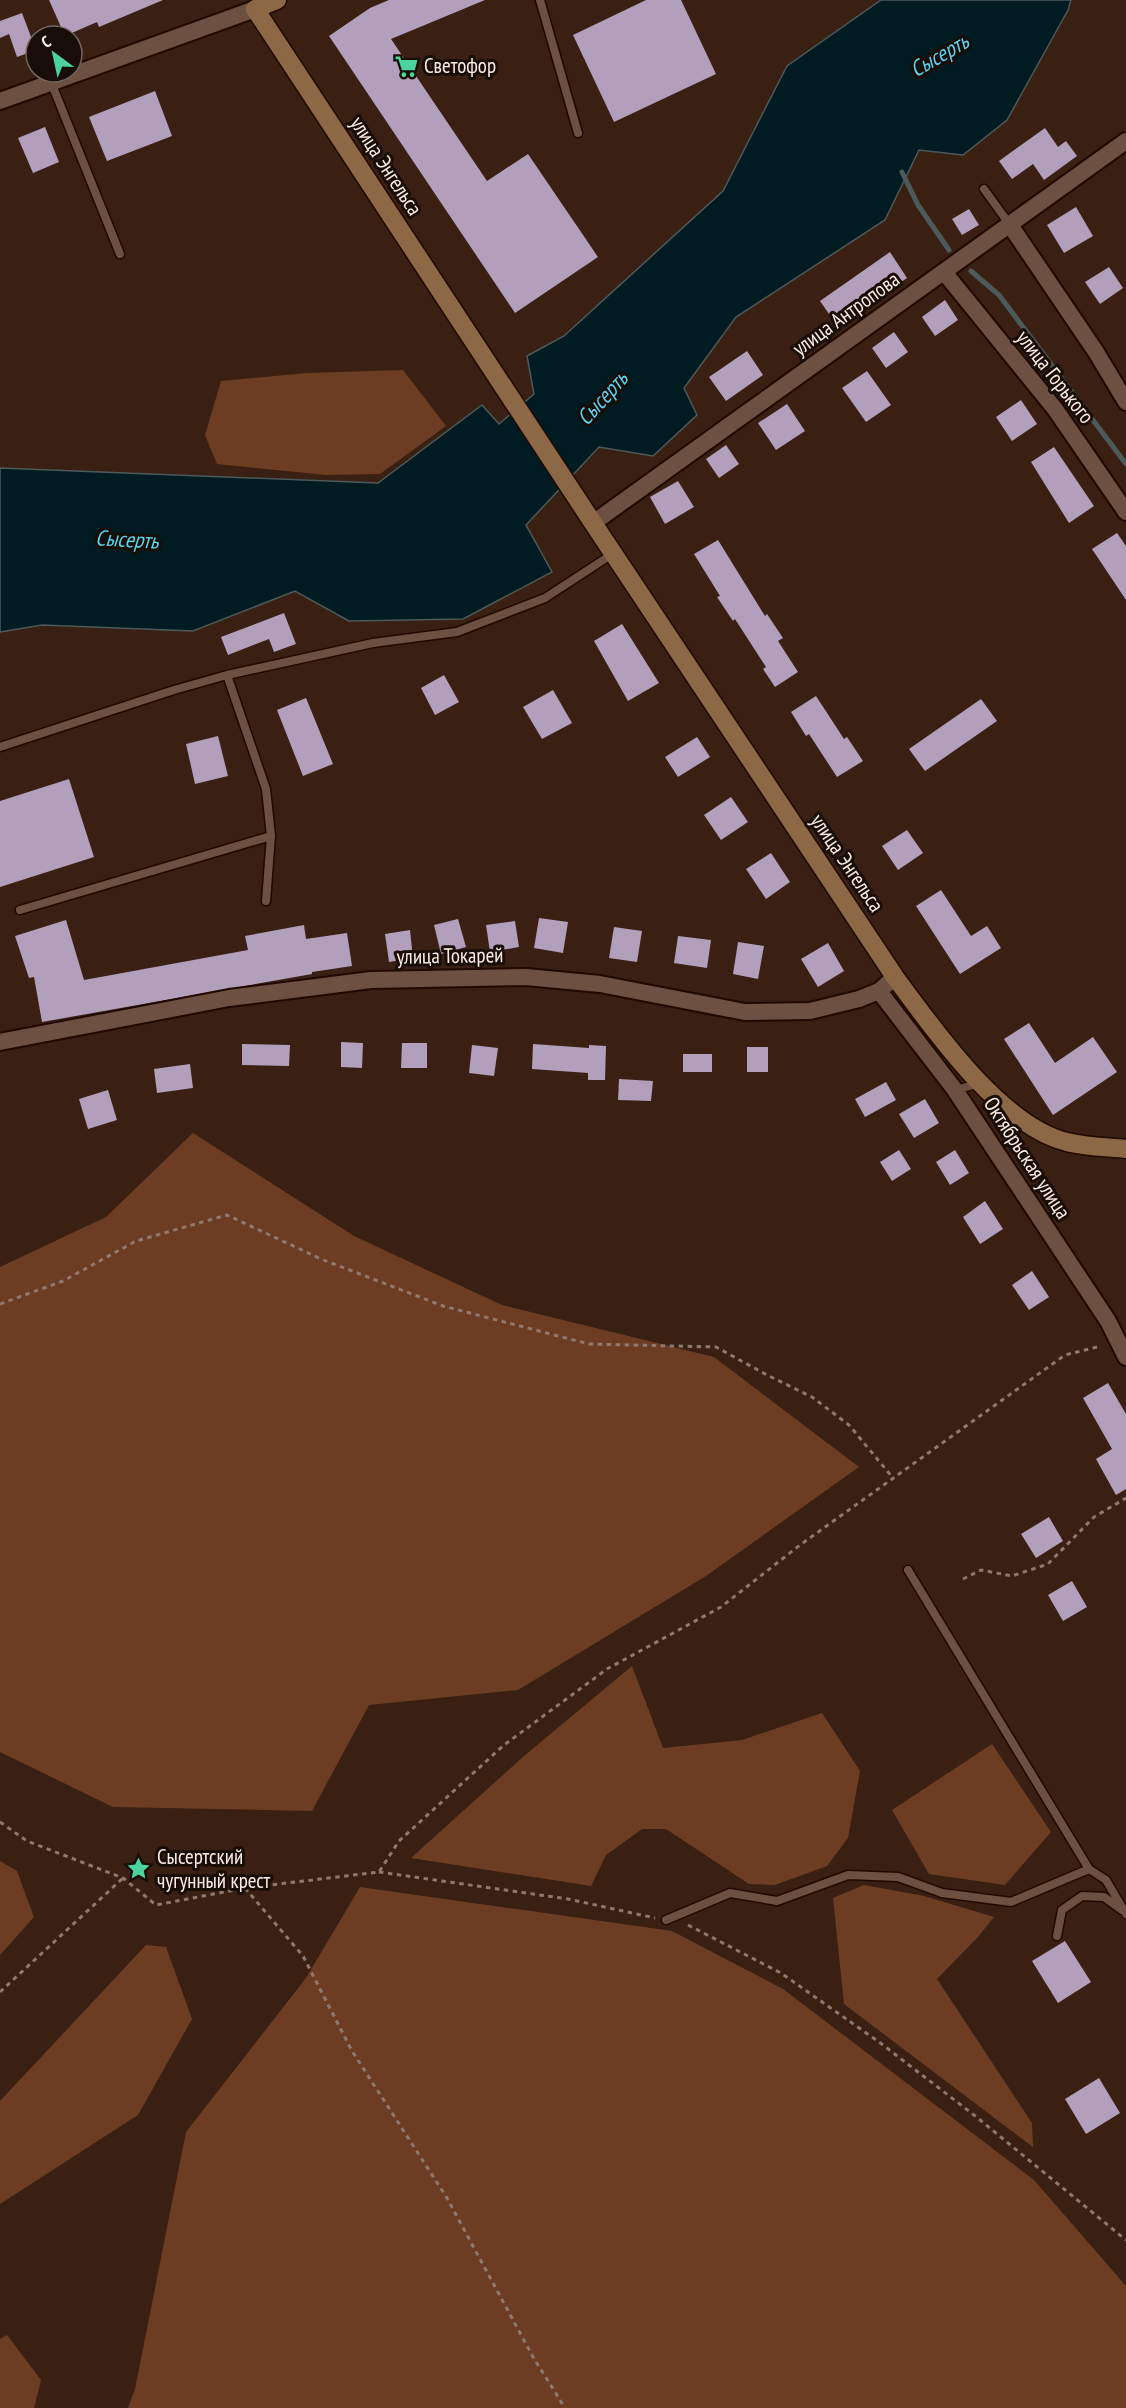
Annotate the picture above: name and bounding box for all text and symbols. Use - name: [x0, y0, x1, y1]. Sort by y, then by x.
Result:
- north arrow: [24, 24, 84, 84]
- water label: Сысерть: [905, 27, 974, 83]
- text: С: [37, 31, 55, 52]
- place label: Светофор: [424, 52, 496, 79]
- supermarket icon: Светофор: [393, 53, 419, 79]
- street label: улица Энгельса: [344, 111, 428, 220]
- street label: улица Антропова: [787, 266, 905, 362]
- street label: улица Горького: [1010, 325, 1100, 429]
- water label: Сысерть: [570, 365, 634, 431]
- water label: Сысерть: [95, 523, 160, 555]
- street label: улица Энгельса: [805, 808, 890, 917]
- street label: улица Токарей: [396, 941, 504, 970]
- street label: Октябрьская улица: [978, 1092, 1077, 1224]
- place label: Сысертский чугунный крест: [157, 1843, 271, 1894]
- place icon: Сысертский чугунный крест: [126, 1856, 152, 1882]

